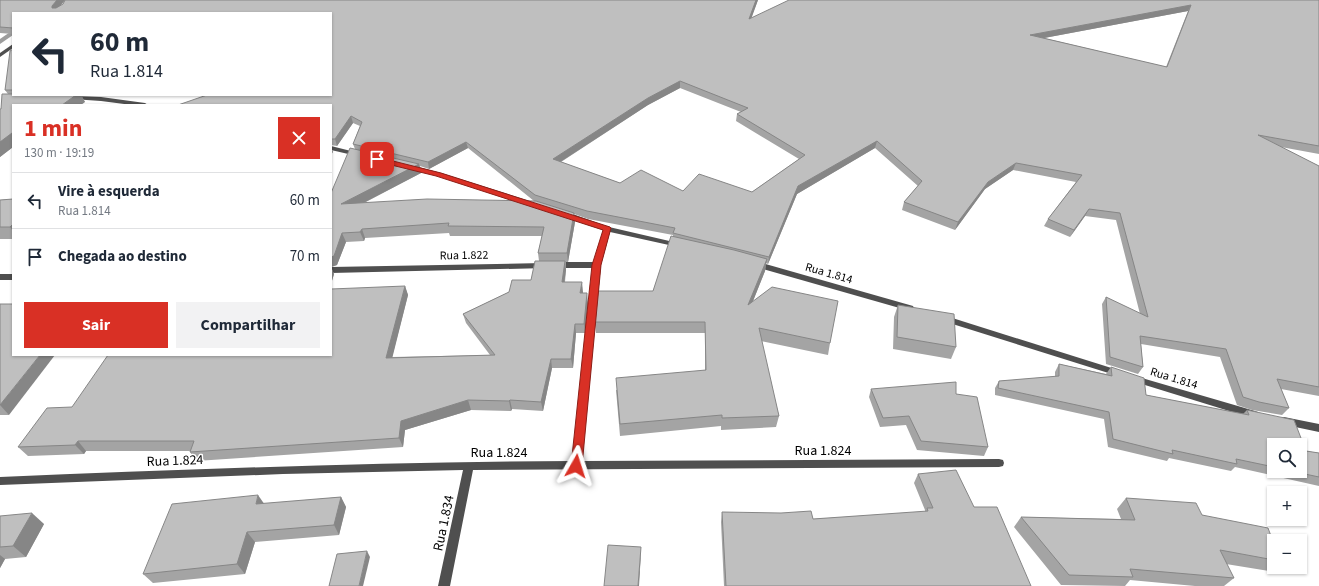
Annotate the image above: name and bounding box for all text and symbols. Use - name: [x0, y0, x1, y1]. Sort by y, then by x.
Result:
- text: 60 m: [90, 22, 149, 62]
- icon: left: [24, 28, 76, 80]
- text: Rua 1.814: [90, 59, 163, 84]
- text: 1 min: [24, 111, 82, 146]
- button: close: [278, 117, 320, 159]
- pin: [360, 142, 394, 176]
- text: 130 m · 19:19: [24, 144, 94, 162]
- icon: arrive: [366, 148, 388, 170]
- text: Vire à esquerda: [58, 181, 160, 202]
- icon: left: [24, 190, 46, 212]
- text: 60 m: [290, 190, 320, 211]
- text: Rua 1.814: [58, 202, 111, 220]
- icon: arrive: [24, 246, 46, 268]
- text: Chegada ao destino: [58, 246, 187, 267]
- text: 70 m: [290, 246, 320, 267]
- street label: Rua 1.822: [440, 247, 489, 264]
- street label: Rua 1.814: [803, 259, 855, 288]
- button: Sair: [24, 302, 168, 348]
- button: Compartilhar: [176, 302, 320, 348]
- street label: Rua 1.814: [1148, 363, 1200, 394]
- map controls: [1267, 438, 1307, 574]
- button: search: [1267, 438, 1307, 478]
- street label: Rua 1.824: [795, 441, 851, 461]
- street label: Rua 1.824: [471, 443, 527, 463]
- position arrow: [555, 445, 597, 487]
- street label: Rua 1.824: [146, 450, 204, 472]
- button: +: [1267, 486, 1307, 526]
- street label: Rua 1.834: [428, 493, 460, 553]
- button: −: [1267, 534, 1307, 574]

